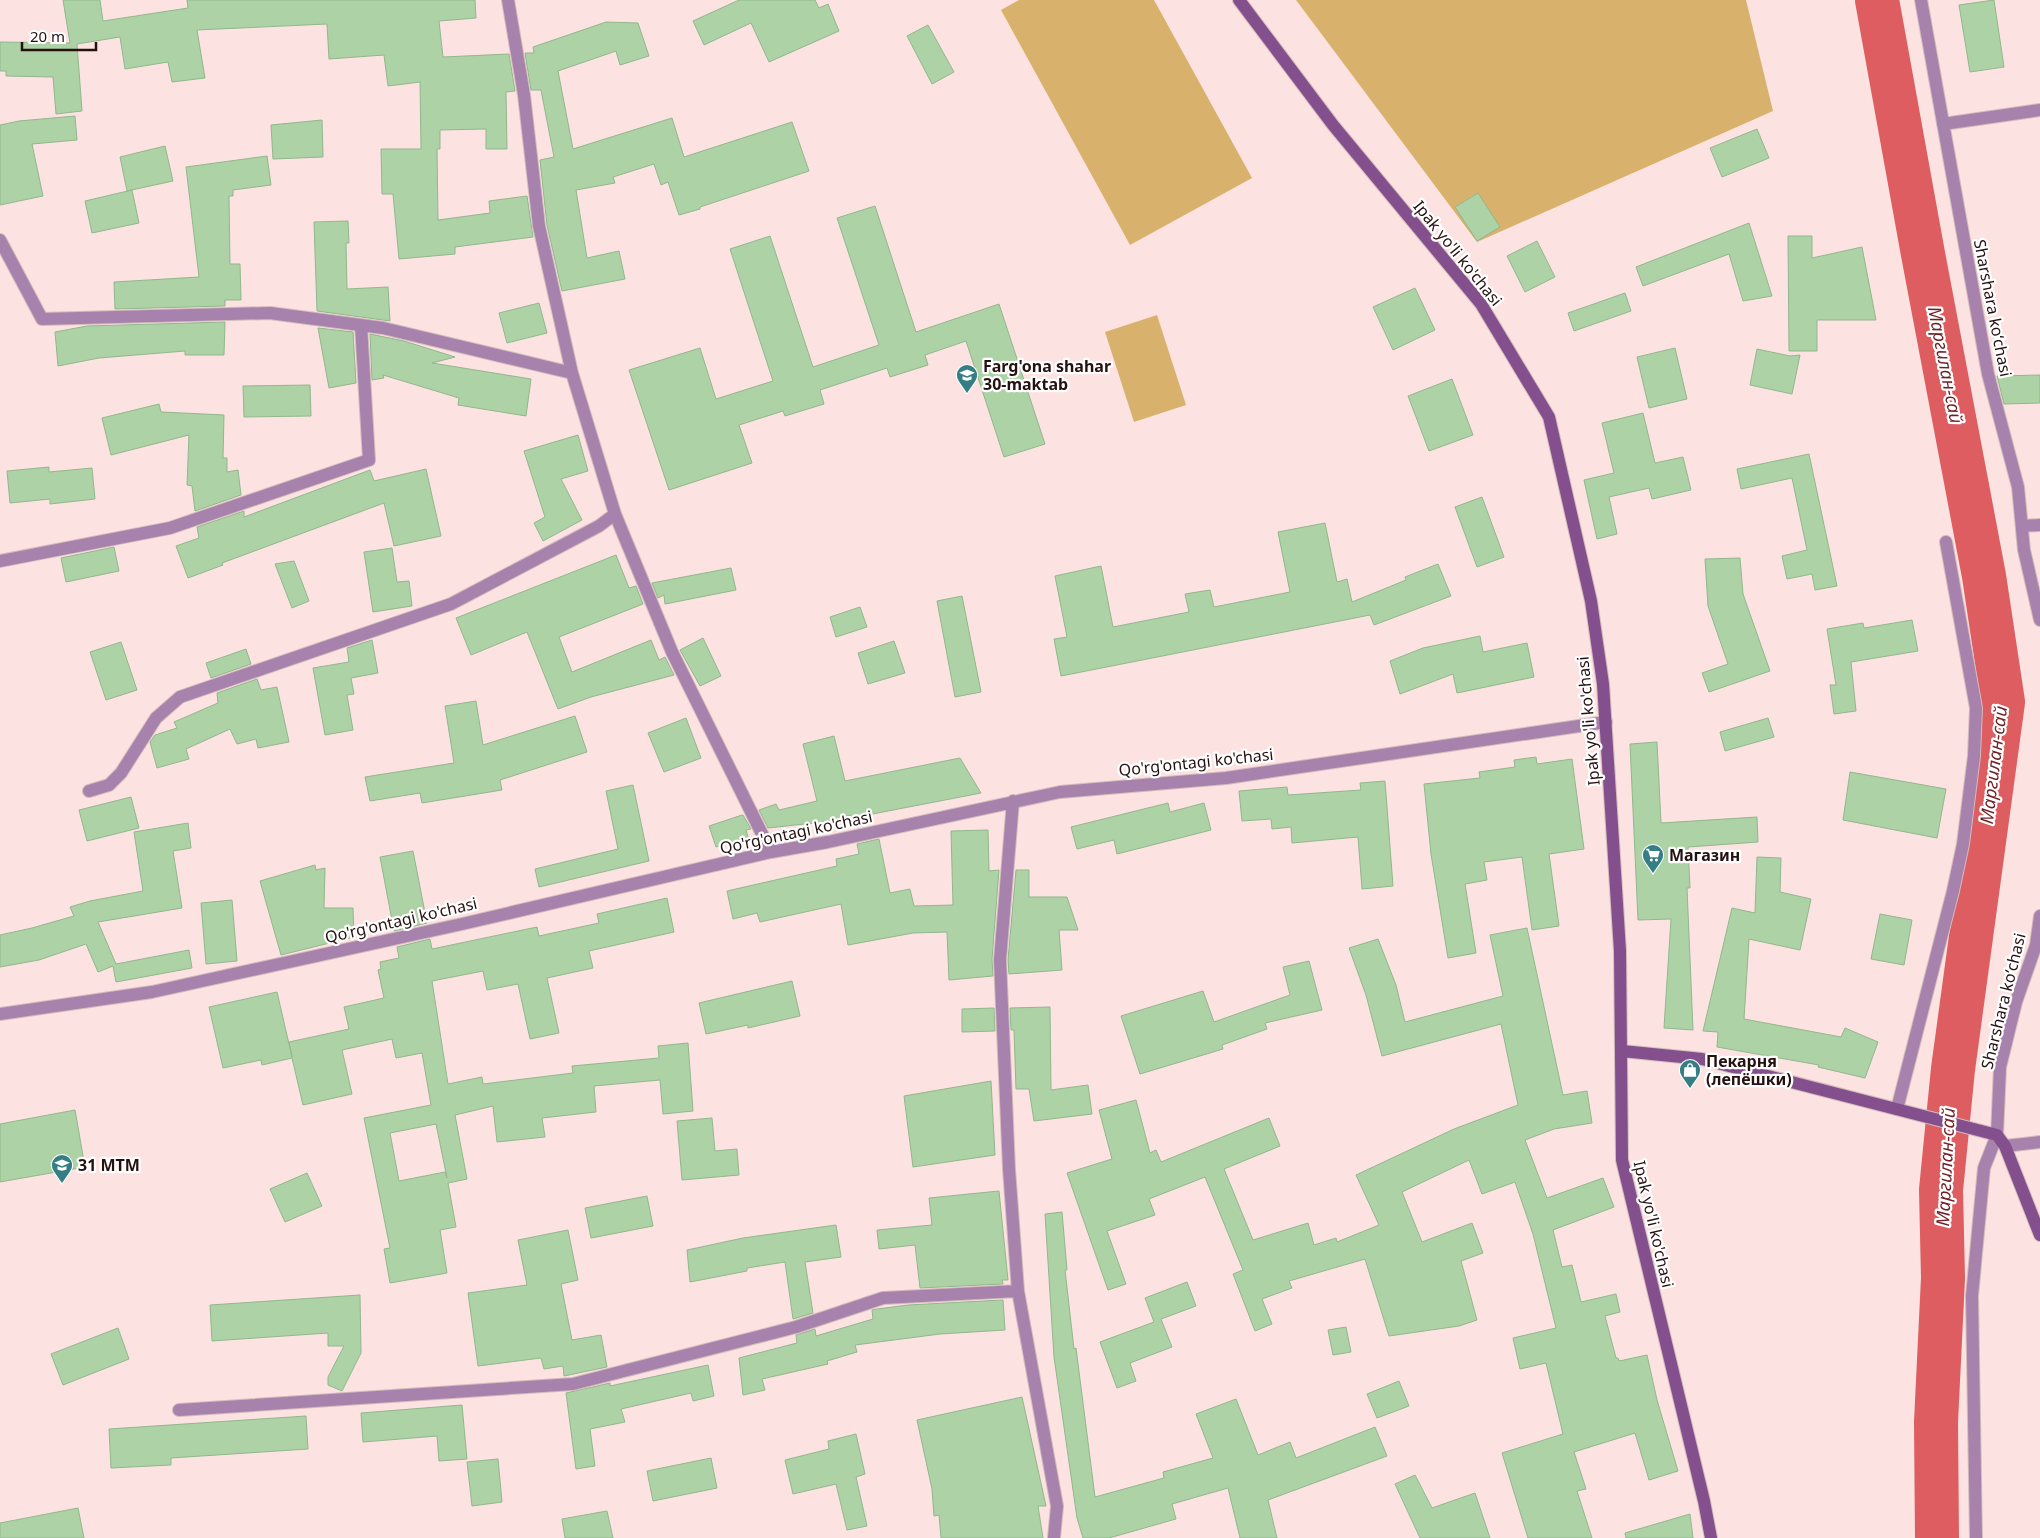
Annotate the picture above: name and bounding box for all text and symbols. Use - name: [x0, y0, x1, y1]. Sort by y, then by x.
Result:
- scale bar: [22, 20, 96, 52]
- text: 20 m: [30, 26, 65, 46]
- street label: Ipak yo'li ko'chasi: [1409, 196, 1507, 310]
- street label: Sharshara koʻchasi: [1969, 237, 2017, 379]
- water label: Маргилан-сай: [1923, 304, 1969, 425]
- place label: Farg'ona shahar 30-maktab: [983, 355, 1111, 395]
- school or university icon: Farg'ona shahar 30-maktab: [955, 363, 979, 394]
- street label: Ipak yo'li ko'chasi: [1571, 655, 1605, 787]
- water label: Маргилан-сай: [1974, 705, 2012, 825]
- street label: Qo'rg'ontagi ko'chasi: [1117, 743, 1275, 781]
- street label: Qo'rg'ontagi ko'chasi: [718, 805, 874, 859]
- supermarket icon: Магазин: [1641, 843, 1665, 874]
- place label: Магазин: [1669, 844, 1740, 866]
- street label: Qo'rg'ontagi ko'chasi: [323, 892, 479, 948]
- street label: Sharshara koʻchasi: [1975, 931, 2031, 1071]
- place label: Пекарня (лепёшки): [1706, 1050, 1792, 1090]
- shop icon: Пекарня (лепёшки): [1678, 1058, 1702, 1089]
- water label: Маргилан-сай: [1930, 1107, 1960, 1227]
- school or university icon: 31 MTM: [50, 1153, 74, 1184]
- place label: 31 MTM: [78, 1154, 140, 1176]
- street label: Ipak yo'li ko'chasi: [1629, 1158, 1679, 1290]

